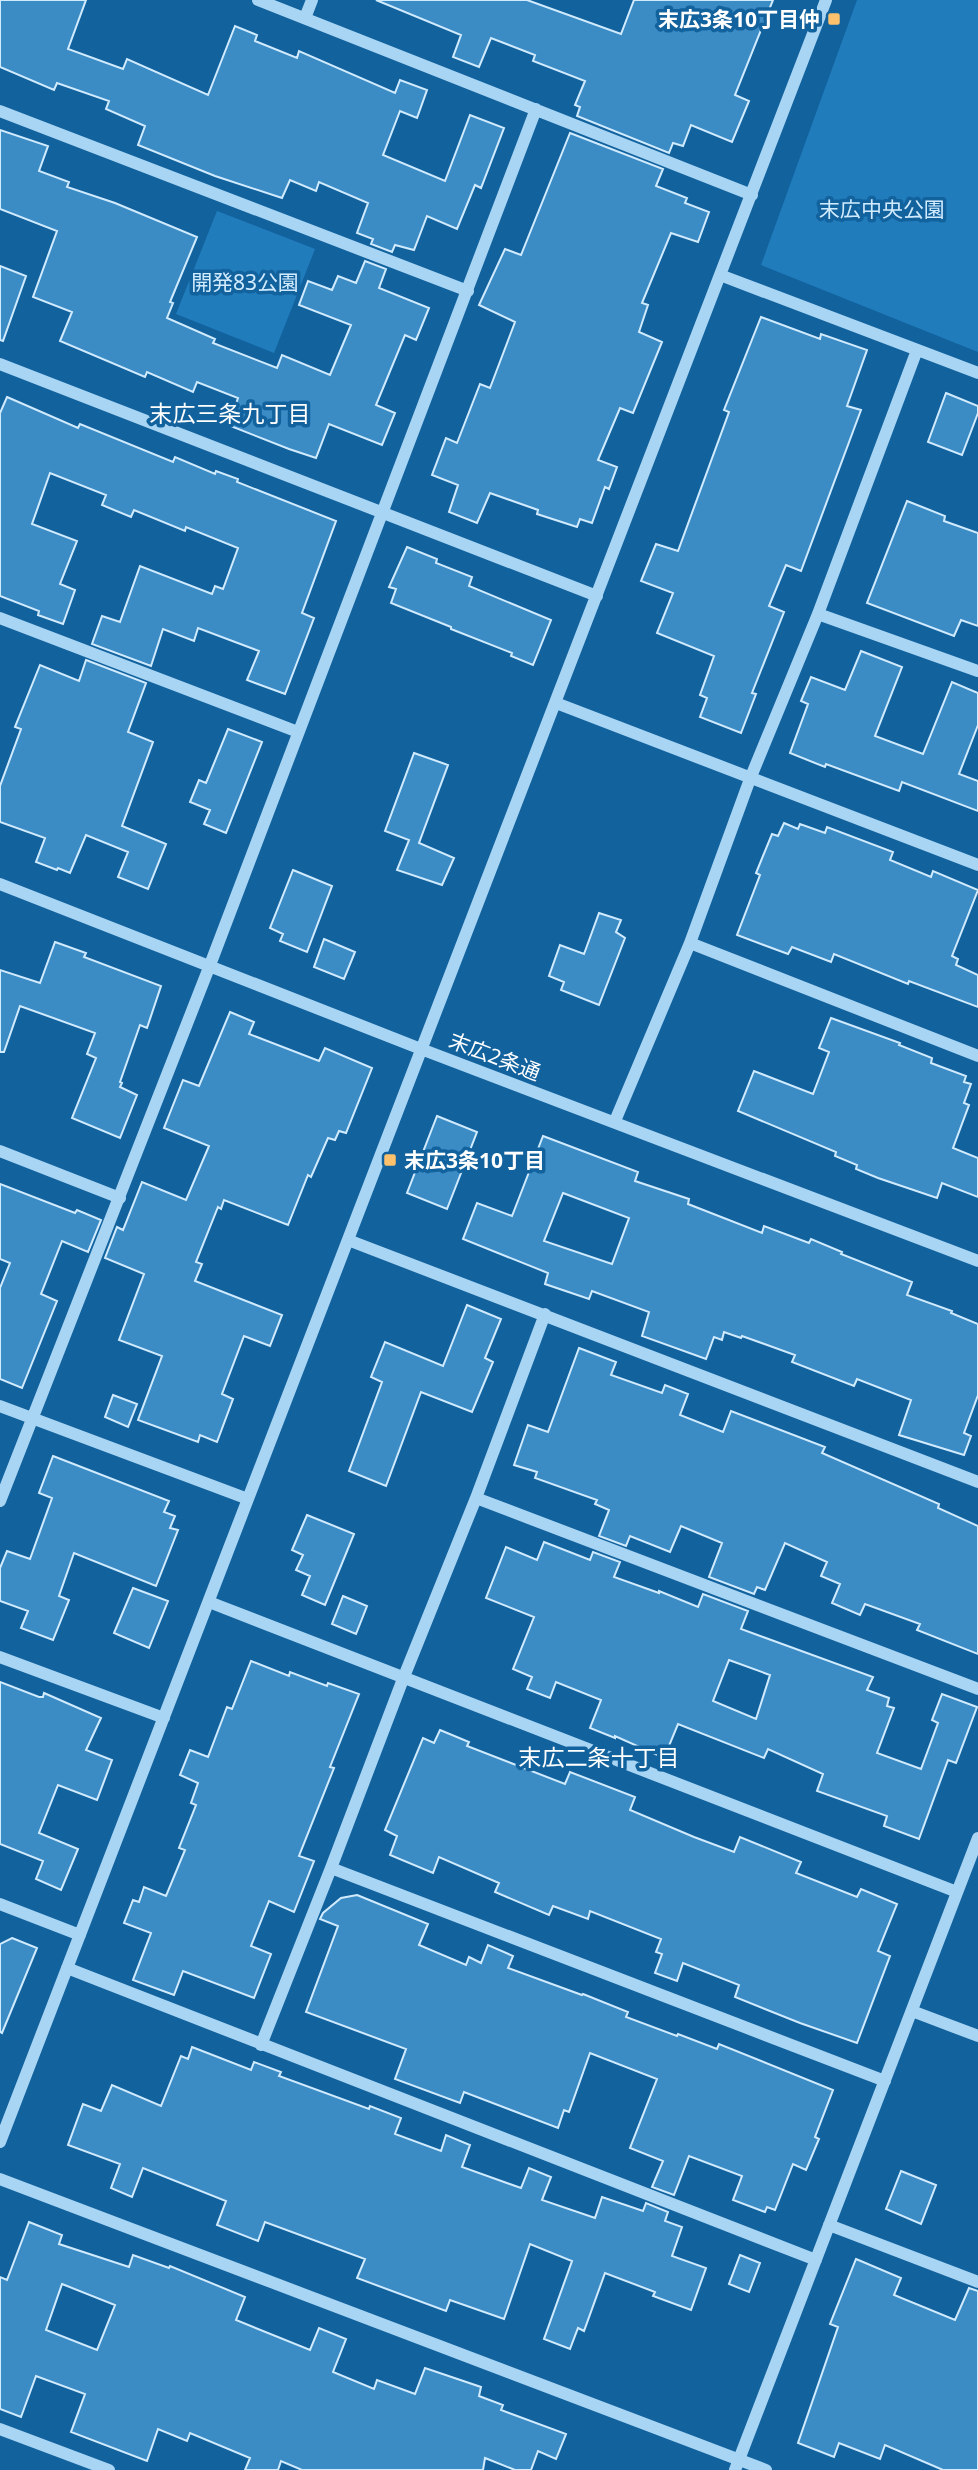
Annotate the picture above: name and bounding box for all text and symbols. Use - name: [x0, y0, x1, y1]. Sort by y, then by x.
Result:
- place label: 末広3条10丁目仲: [658, 5, 820, 33]
- marker: 末広3条10丁目仲: [826, 11, 842, 27]
- park label: 末広中央公園: [819, 195, 945, 223]
- park label: 開発83公園: [191, 268, 299, 296]
- district label: 末広三条九丁目: [150, 397, 311, 429]
- street label: 末広2条通: [445, 1026, 545, 1086]
- place label: 末広3条10丁目: [404, 1146, 545, 1174]
- marker: 末広3条10丁目: [382, 1152, 398, 1168]
- district label: 末広二条十丁目: [519, 1741, 680, 1773]

